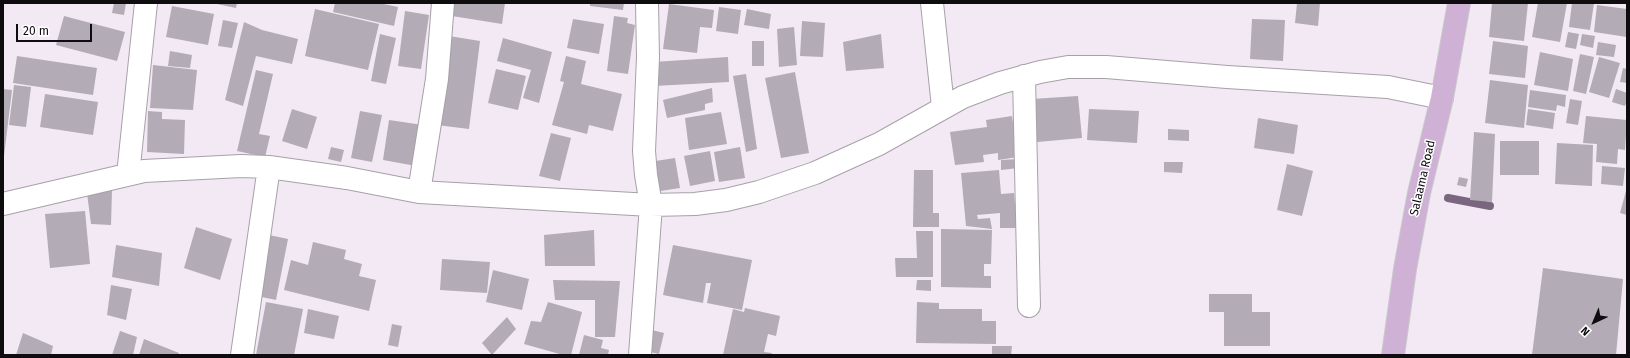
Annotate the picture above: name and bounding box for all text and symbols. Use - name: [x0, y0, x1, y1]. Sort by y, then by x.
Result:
- scale bar: [18, 16, 94, 42]
- text: 20 m: [23, 24, 49, 38]
- street label: Salaama Road: [1407, 139, 1439, 217]
- north arrow: [1574, 302, 1614, 342]
- text: N: [1578, 324, 1592, 338]

